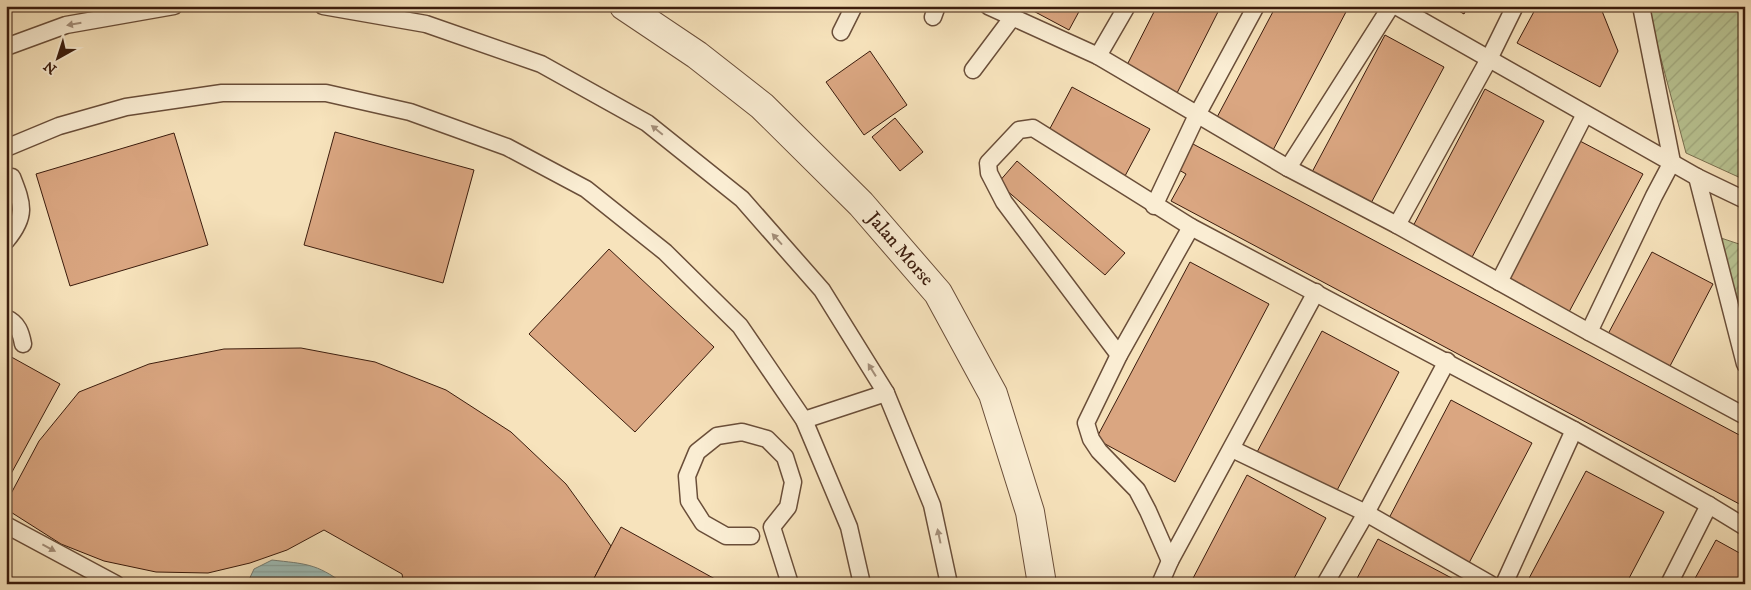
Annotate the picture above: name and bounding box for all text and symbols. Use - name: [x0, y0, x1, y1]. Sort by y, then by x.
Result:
- one-way arrow: [66, 20, 82, 28]
- north arrow: [32, 32, 82, 82]
- text: N: [40, 56, 61, 78]
- one-way arrow: [650, 125, 663, 136]
- street label: Jalan Morse: [860, 206, 938, 291]
- one-way arrow: [771, 233, 783, 245]
- one-way arrow: [868, 363, 877, 376]
- one-way arrow: [934, 528, 942, 544]
- one-way arrow: [42, 544, 57, 552]

